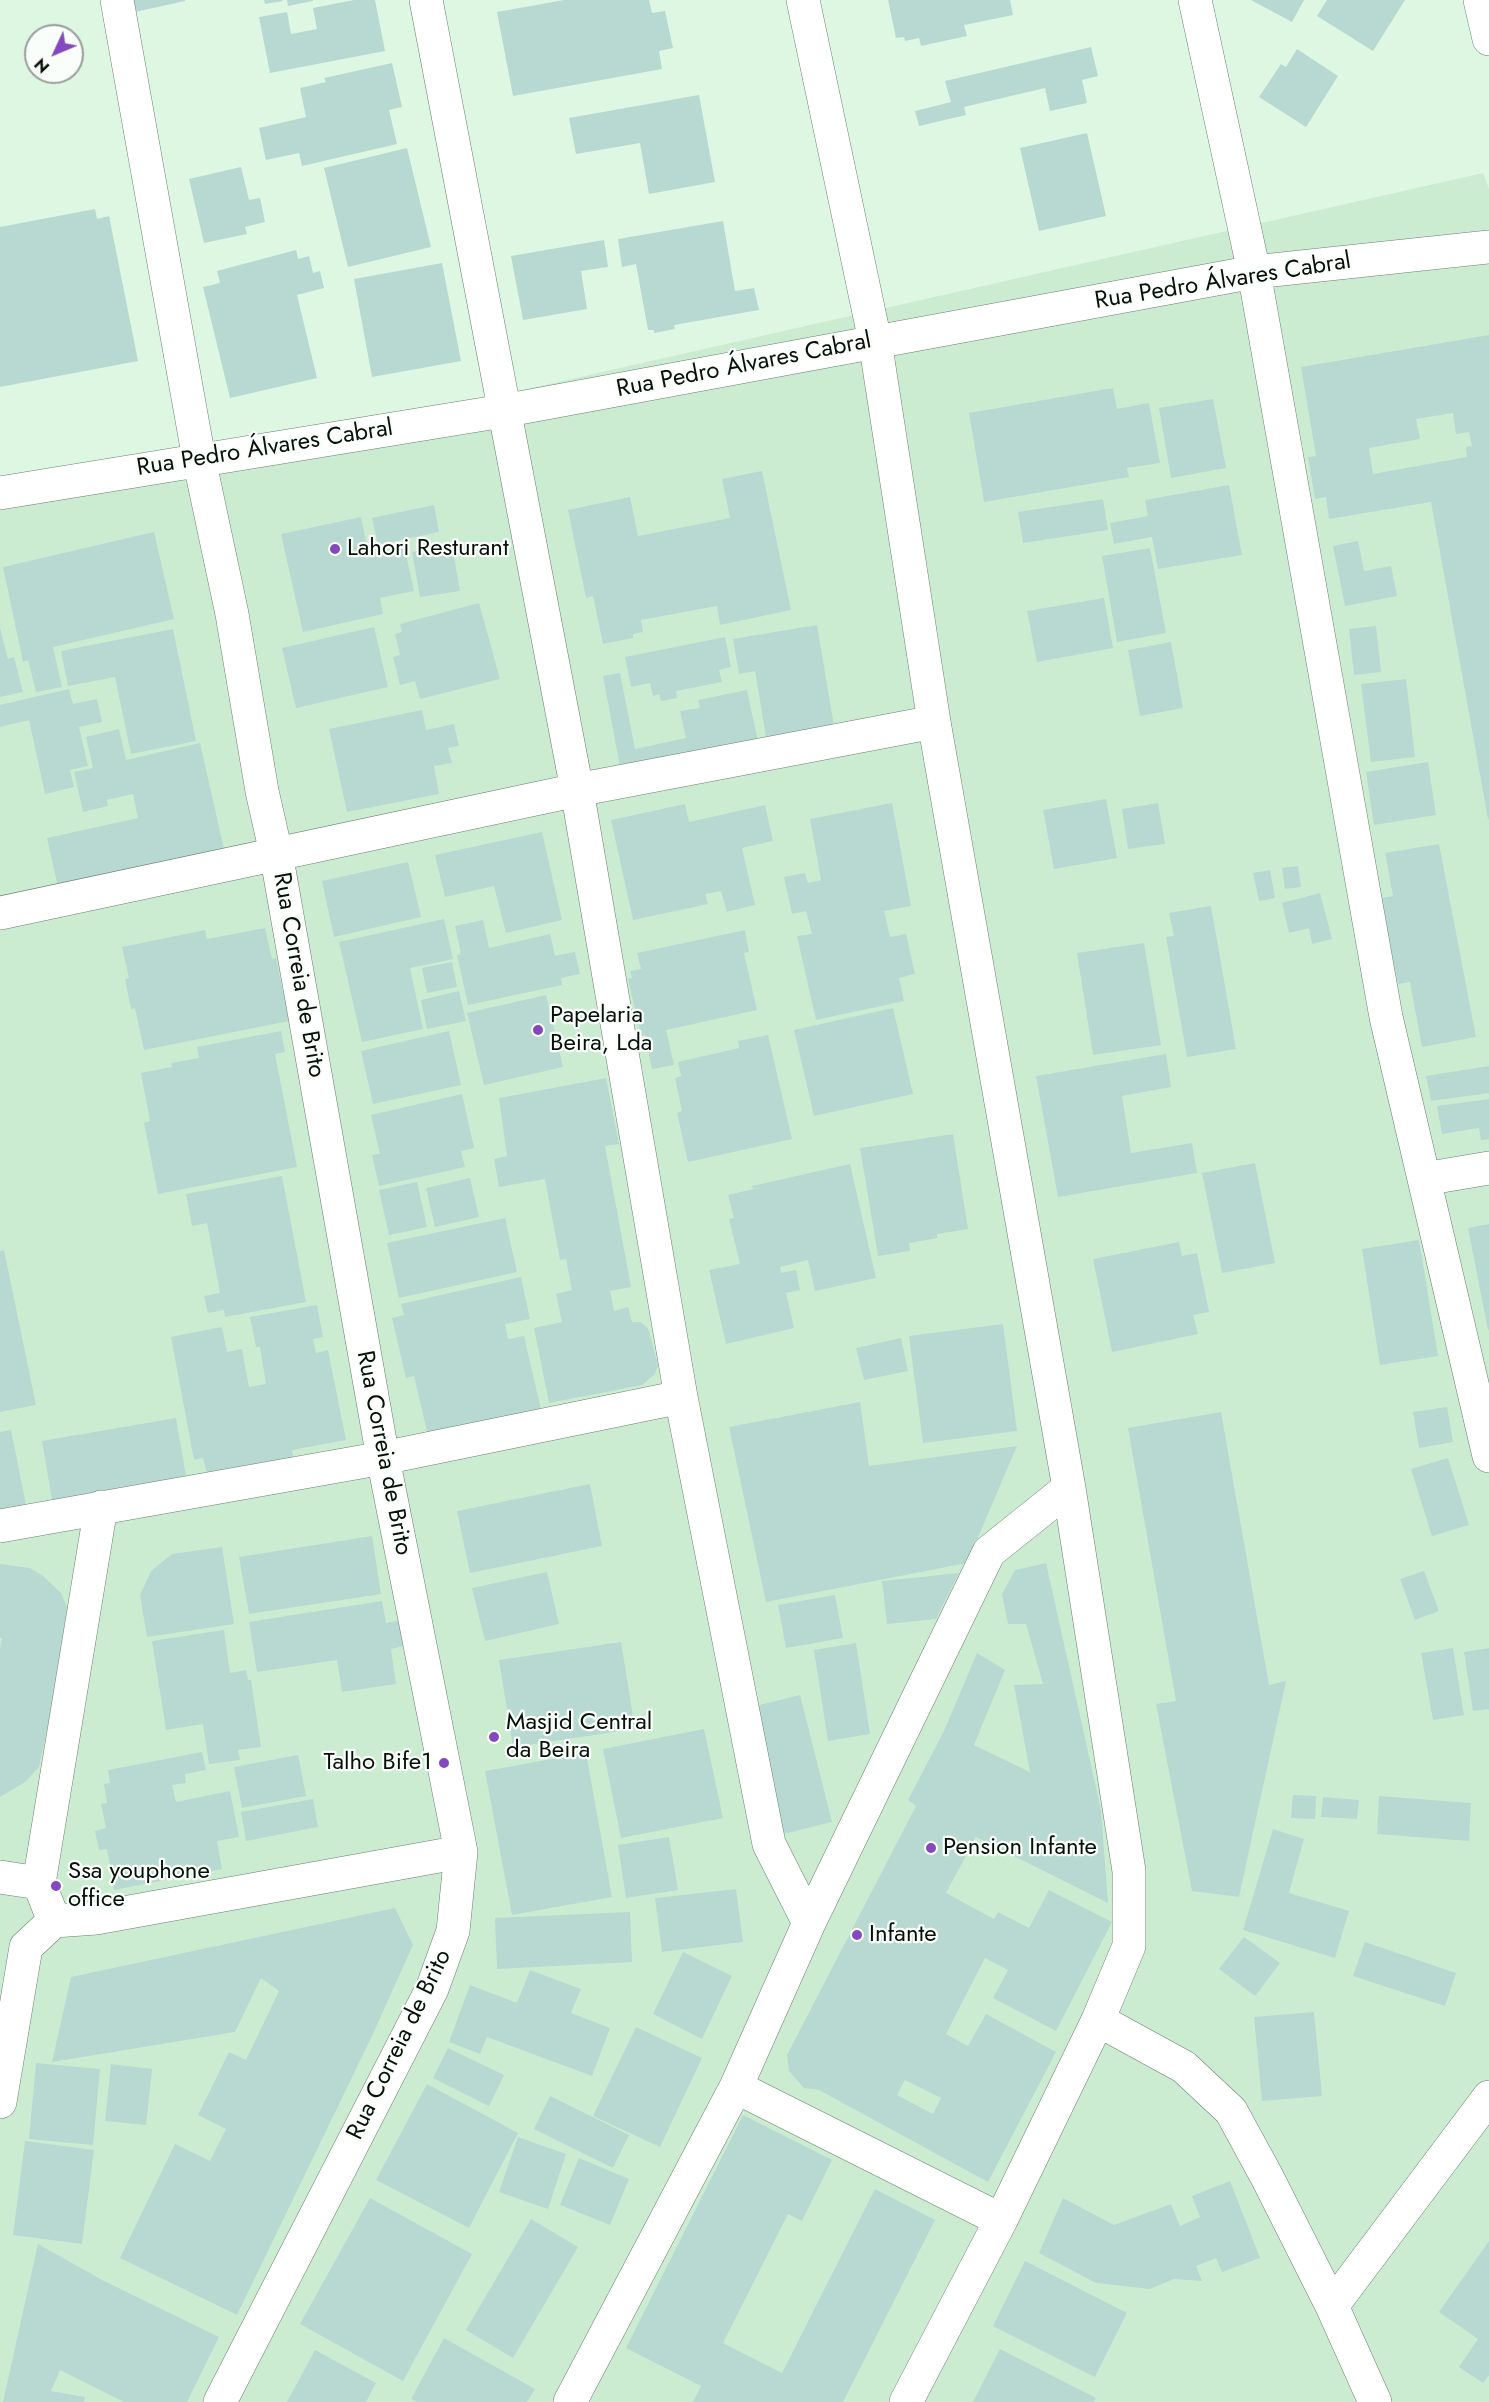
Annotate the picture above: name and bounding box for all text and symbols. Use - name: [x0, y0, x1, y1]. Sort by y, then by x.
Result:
- north arrow: [24, 24, 84, 84]
- text: N: [29, 53, 55, 78]
- street label: Rua Pedro Álvares Cabral: [1093, 248, 1353, 316]
- street label: Rua Pedro Álvares Cabral: [614, 327, 874, 405]
- street label: Rua Pedro Álvares Cabral: [135, 415, 395, 483]
- place label: Lahori Resturant: [347, 535, 509, 563]
- marker: Lahori Resturant: [328, 542, 342, 556]
- street label: Rua Correia de Brito: [266, 870, 330, 1080]
- place label: Papelaria Beira, Lda: [550, 1002, 652, 1058]
- marker: Papelaria Beira, Lda: [531, 1023, 545, 1037]
- street label: Rua Correia de Brito: [349, 1348, 417, 1558]
- place label: Masjid Central da Beira: [506, 1709, 652, 1765]
- marker: Masjid Central da Beira: [487, 1730, 501, 1744]
- place label: Talho Bife1: [324, 1749, 432, 1777]
- marker: Talho Bife1: [437, 1756, 451, 1770]
- place label: Pension Infante: [943, 1834, 1097, 1862]
- marker: Pension Infante: [924, 1841, 938, 1855]
- place label: Ssa youphone office: [68, 1858, 210, 1914]
- marker: Ssa youphone office: [49, 1879, 63, 1893]
- place label: Infante: [869, 1921, 937, 1949]
- marker: Infante: [850, 1928, 864, 1942]
- street label: Rua Correia de Brito: [342, 1945, 458, 2145]

